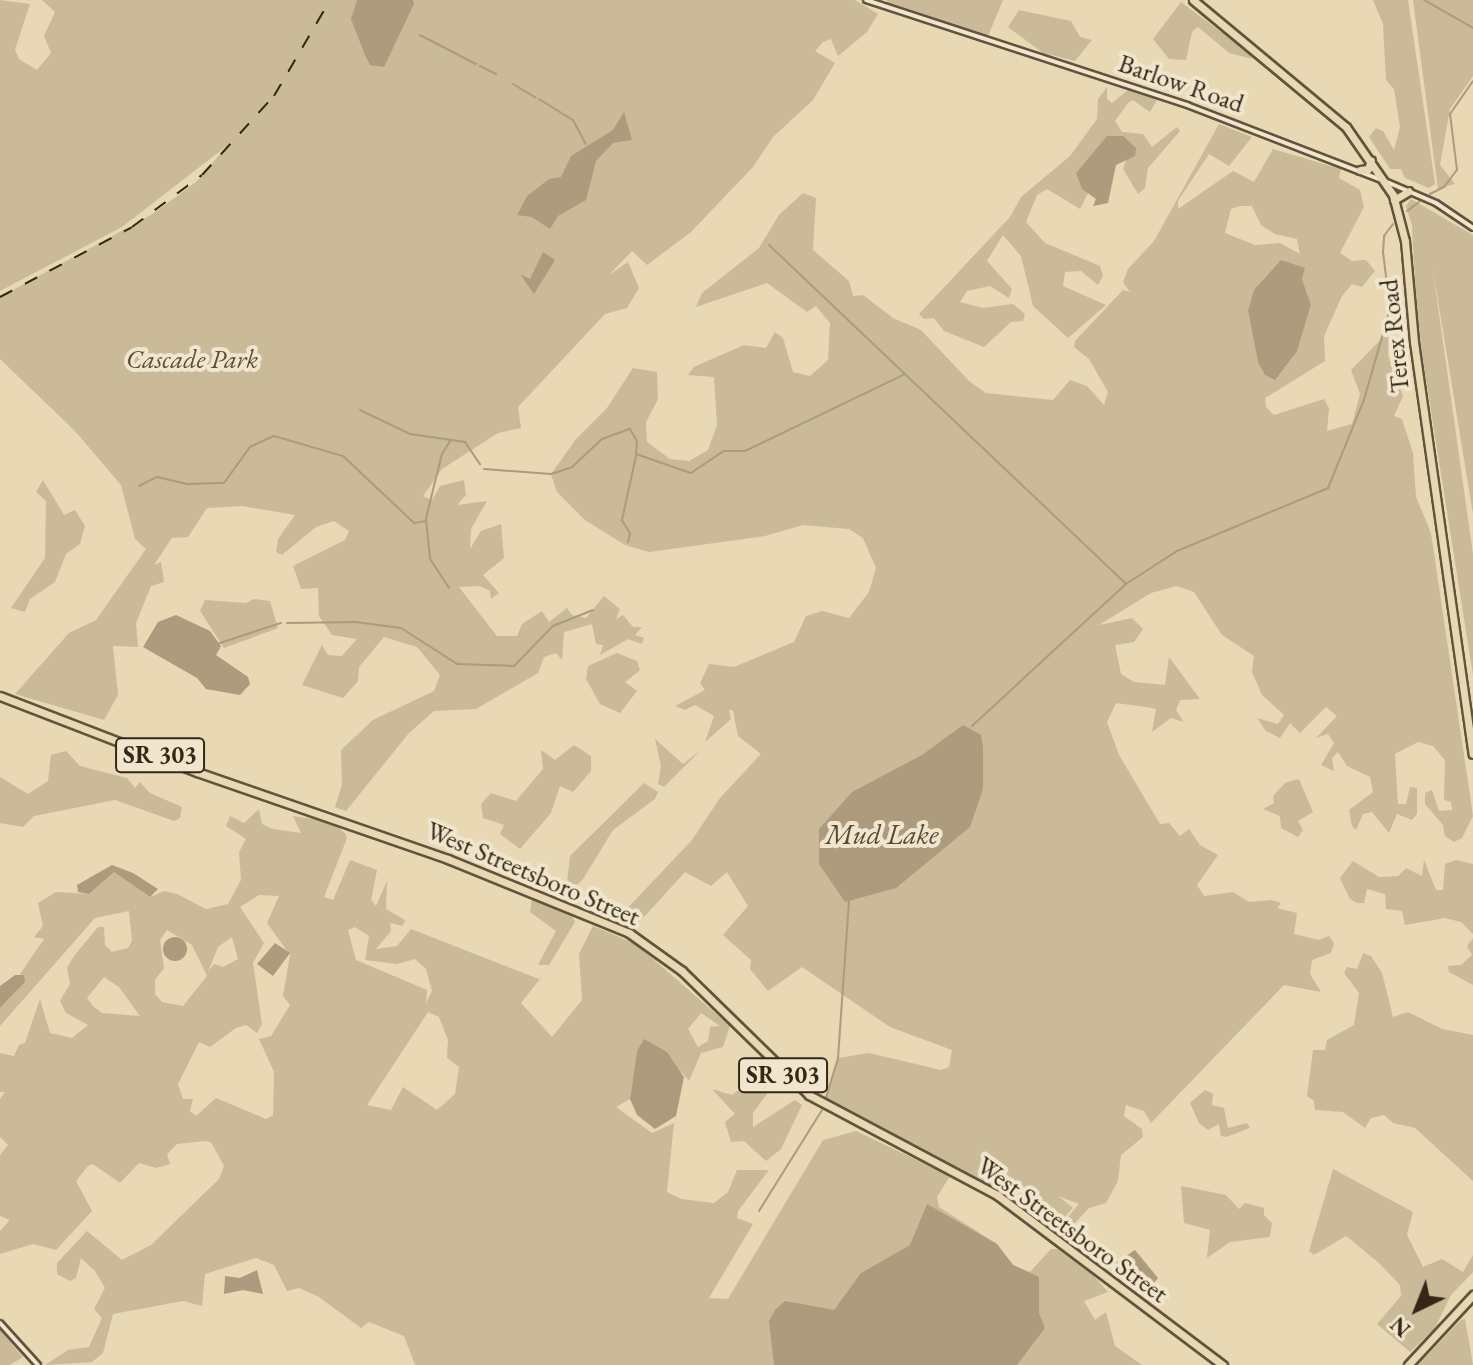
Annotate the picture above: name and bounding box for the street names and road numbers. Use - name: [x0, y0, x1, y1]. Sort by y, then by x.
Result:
- street label: Barlow Road: [1114, 48, 1248, 120]
- street label: Terex Road: [1374, 278, 1416, 394]
- road number: SR 303: [114, 735, 206, 775]
- street label: West Streetsboro Street: [422, 815, 644, 933]
- road number: SR 303: [737, 1055, 829, 1095]
- street label: West Streetsboro Street: [970, 1150, 1174, 1310]

